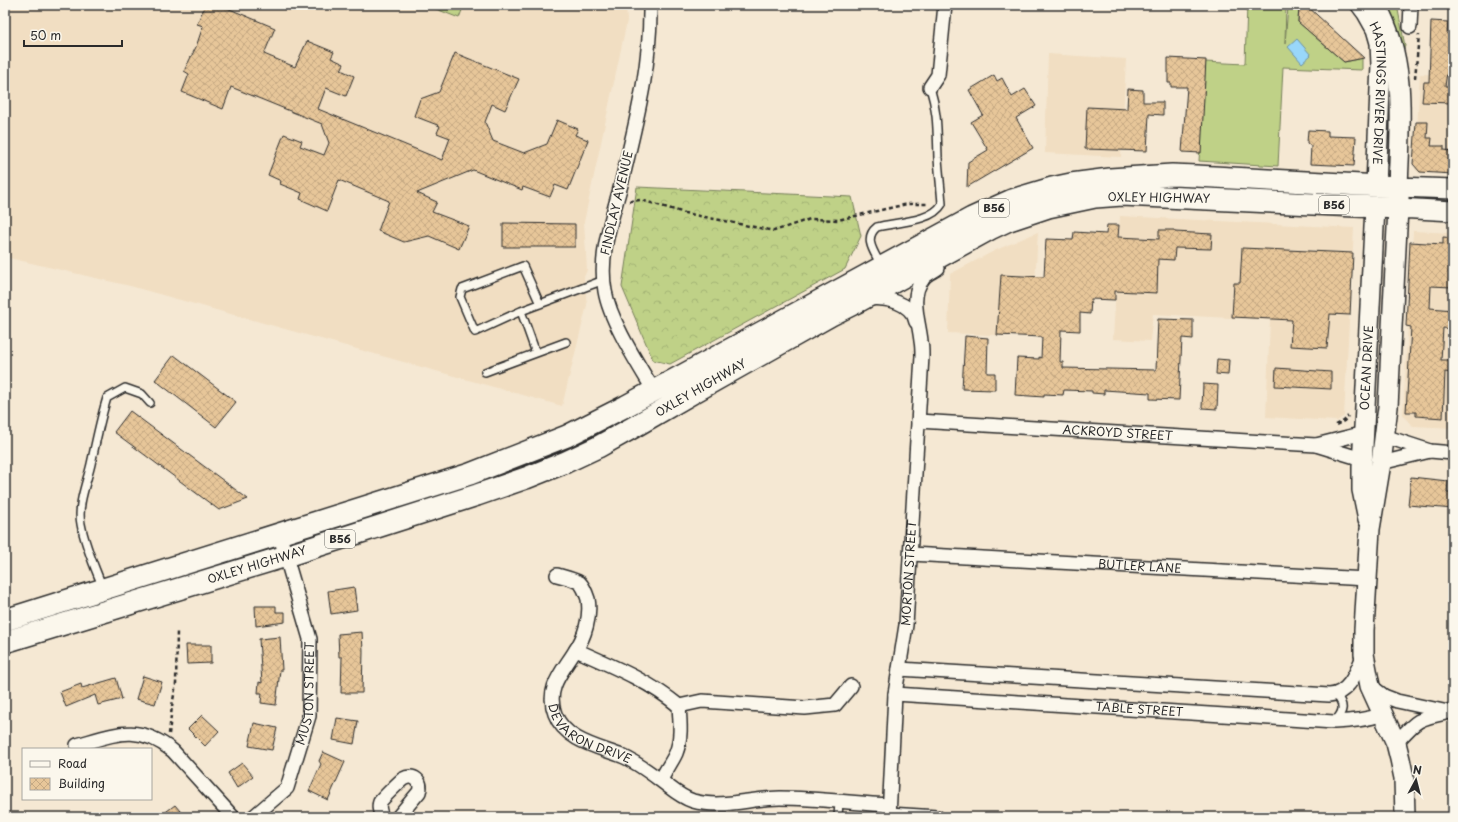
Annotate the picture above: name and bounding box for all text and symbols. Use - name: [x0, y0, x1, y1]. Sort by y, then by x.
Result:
- street label: HASTINGS RIVER DRIVE: [1366, 18, 1391, 165]
- scale bar: [24, 22, 122, 48]
- text: 50 m: [30, 26, 61, 44]
- street label: FINDLAY AVENUE: [595, 149, 637, 257]
- street label: OXLEY HIGHWAY: [1108, 187, 1211, 207]
- road number: B56: [1319, 196, 1349, 214]
- road number: B56: [979, 199, 1009, 217]
- street label: OCEAN DRIVE: [1355, 325, 1377, 411]
- street label: OXLEY HIGHWAY: [652, 354, 750, 421]
- street label: ACKROYD STREET: [1062, 420, 1174, 444]
- street label: MORTON STREET: [896, 519, 920, 626]
- road number: B56: [325, 530, 355, 548]
- street label: OXLEY HIGHWAY: [205, 540, 309, 588]
- street label: BUTLER LANE: [1097, 554, 1182, 577]
- street label: MUSTON STREET: [291, 641, 318, 747]
- street label: TABLE STREET: [1095, 697, 1184, 720]
- street label: DEVARON DRIVE: [544, 702, 635, 767]
- legend: [22, 748, 152, 800]
- text: Road: [58, 754, 87, 772]
- north arrow: [1396, 760, 1436, 800]
- text: N: [1412, 761, 1423, 779]
- text: Building: [58, 774, 105, 792]

